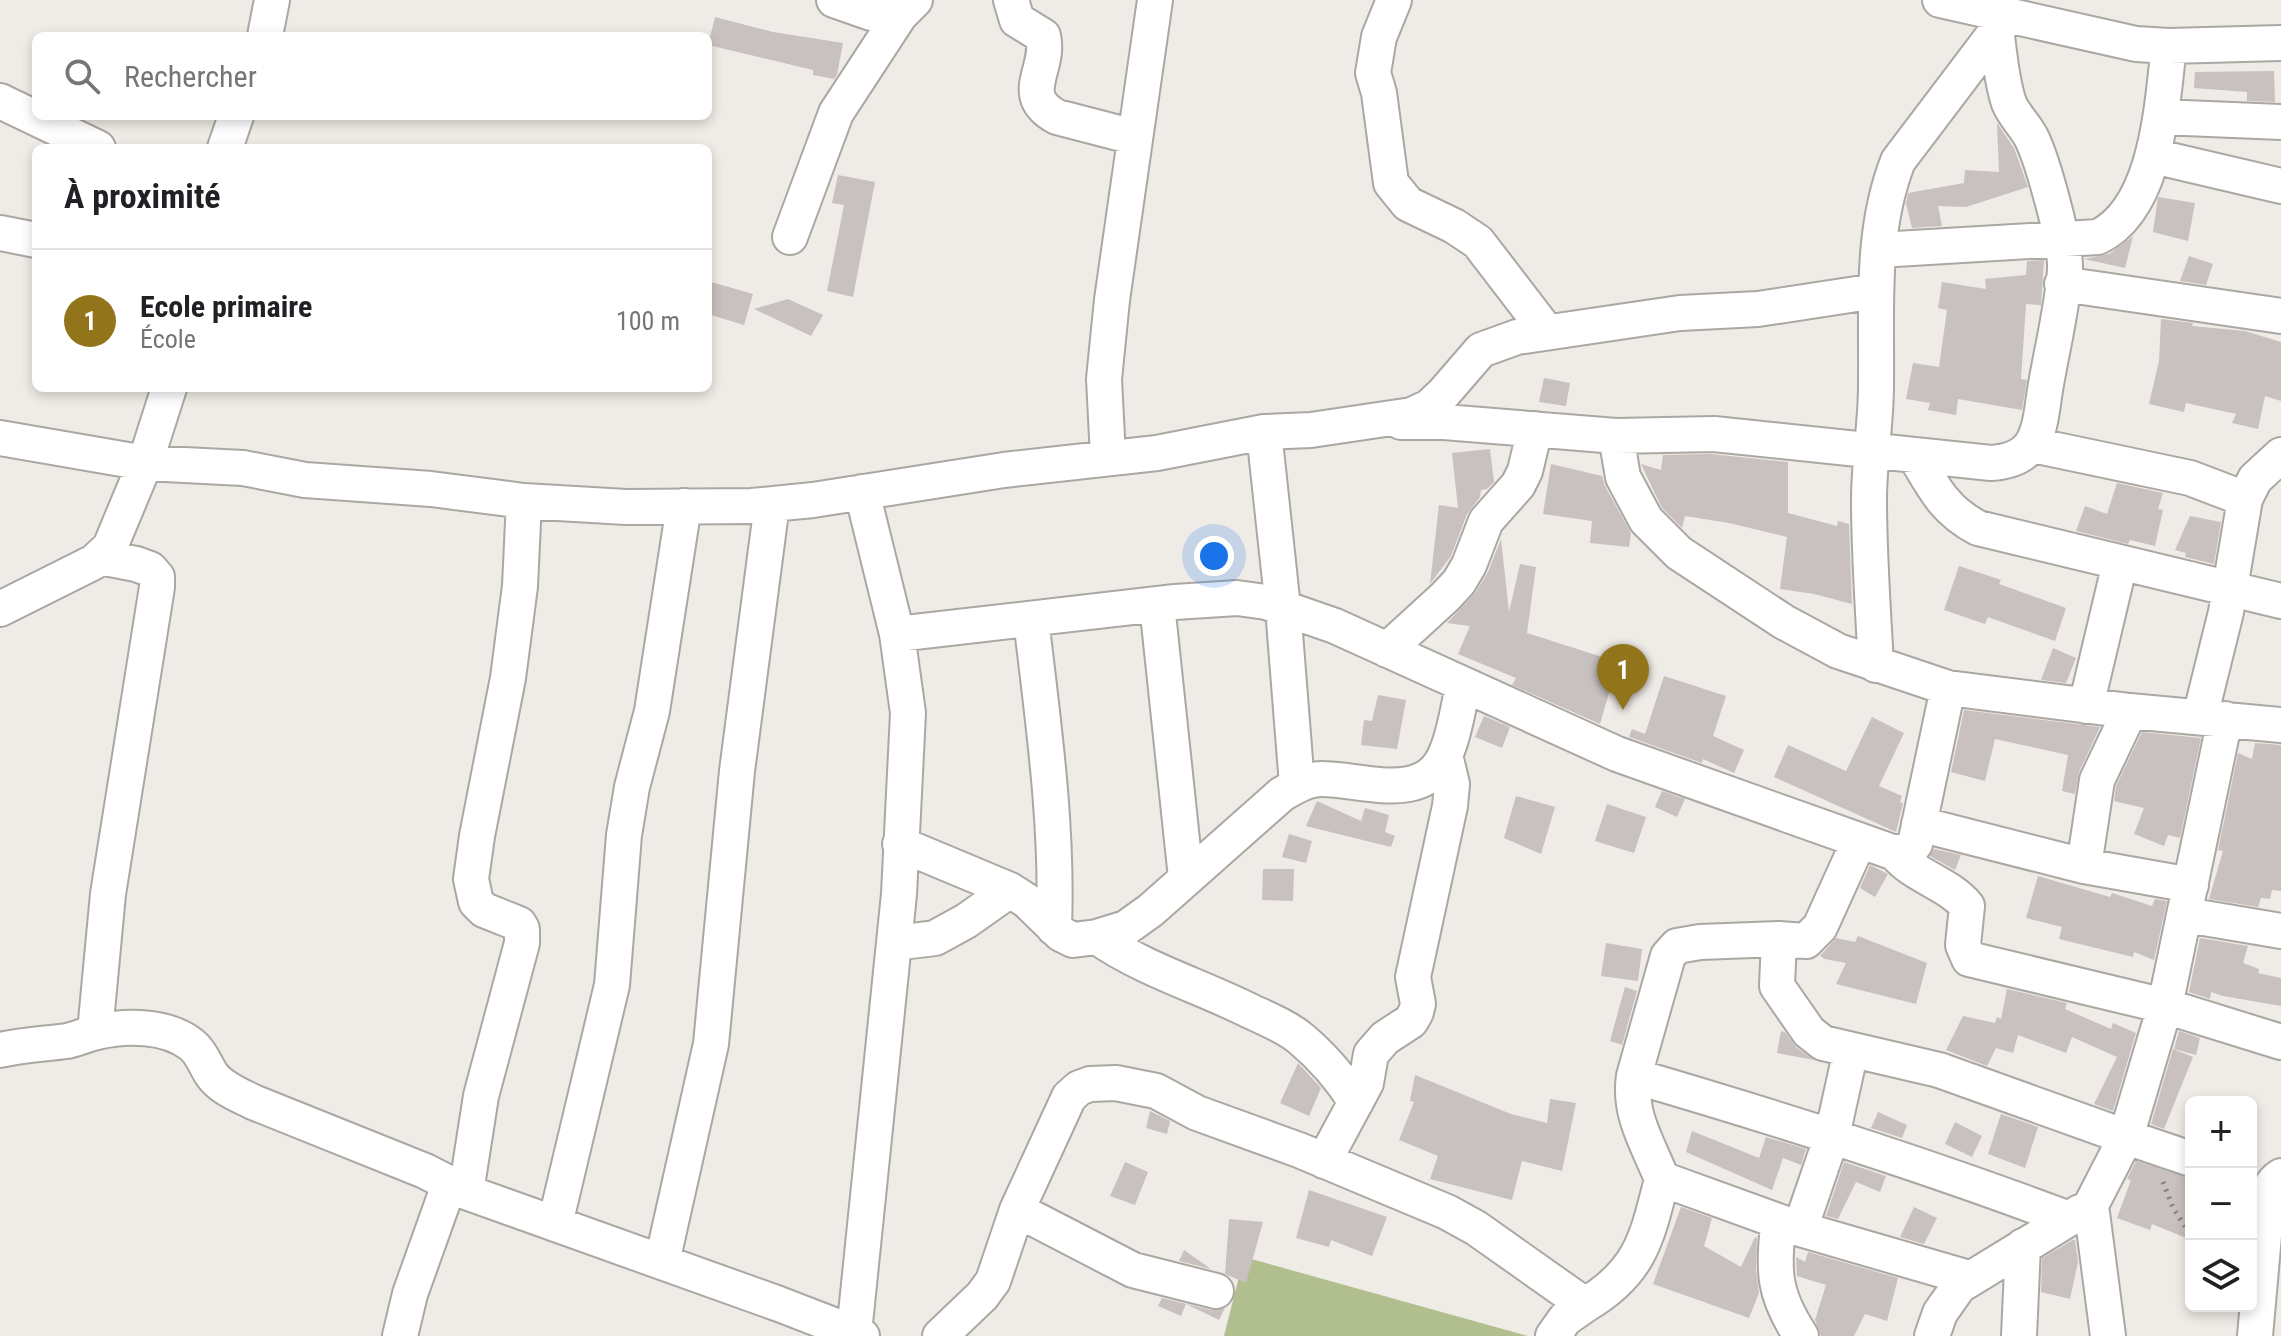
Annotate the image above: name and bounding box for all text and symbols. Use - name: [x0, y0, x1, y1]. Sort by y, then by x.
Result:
- search box: [32, 32, 712, 120]
- icon: search: [60, 54, 104, 98]
- text: Rechercher: [124, 59, 257, 94]
- text: À proximité: [64, 176, 221, 216]
- text: Ecole primaire: [140, 289, 312, 324]
- text: 1: [83, 306, 97, 336]
- text: 100 m: [616, 306, 680, 336]
- text: École: [140, 324, 196, 354]
- your location: [1194, 536, 1234, 576]
- pin: 1: [1597, 644, 1649, 710]
- map controls: [2185, 1096, 2257, 1312]
- button: +: [2185, 1096, 2257, 1168]
- button: −: [2185, 1168, 2257, 1240]
- button: layers: [2185, 1240, 2257, 1312]

